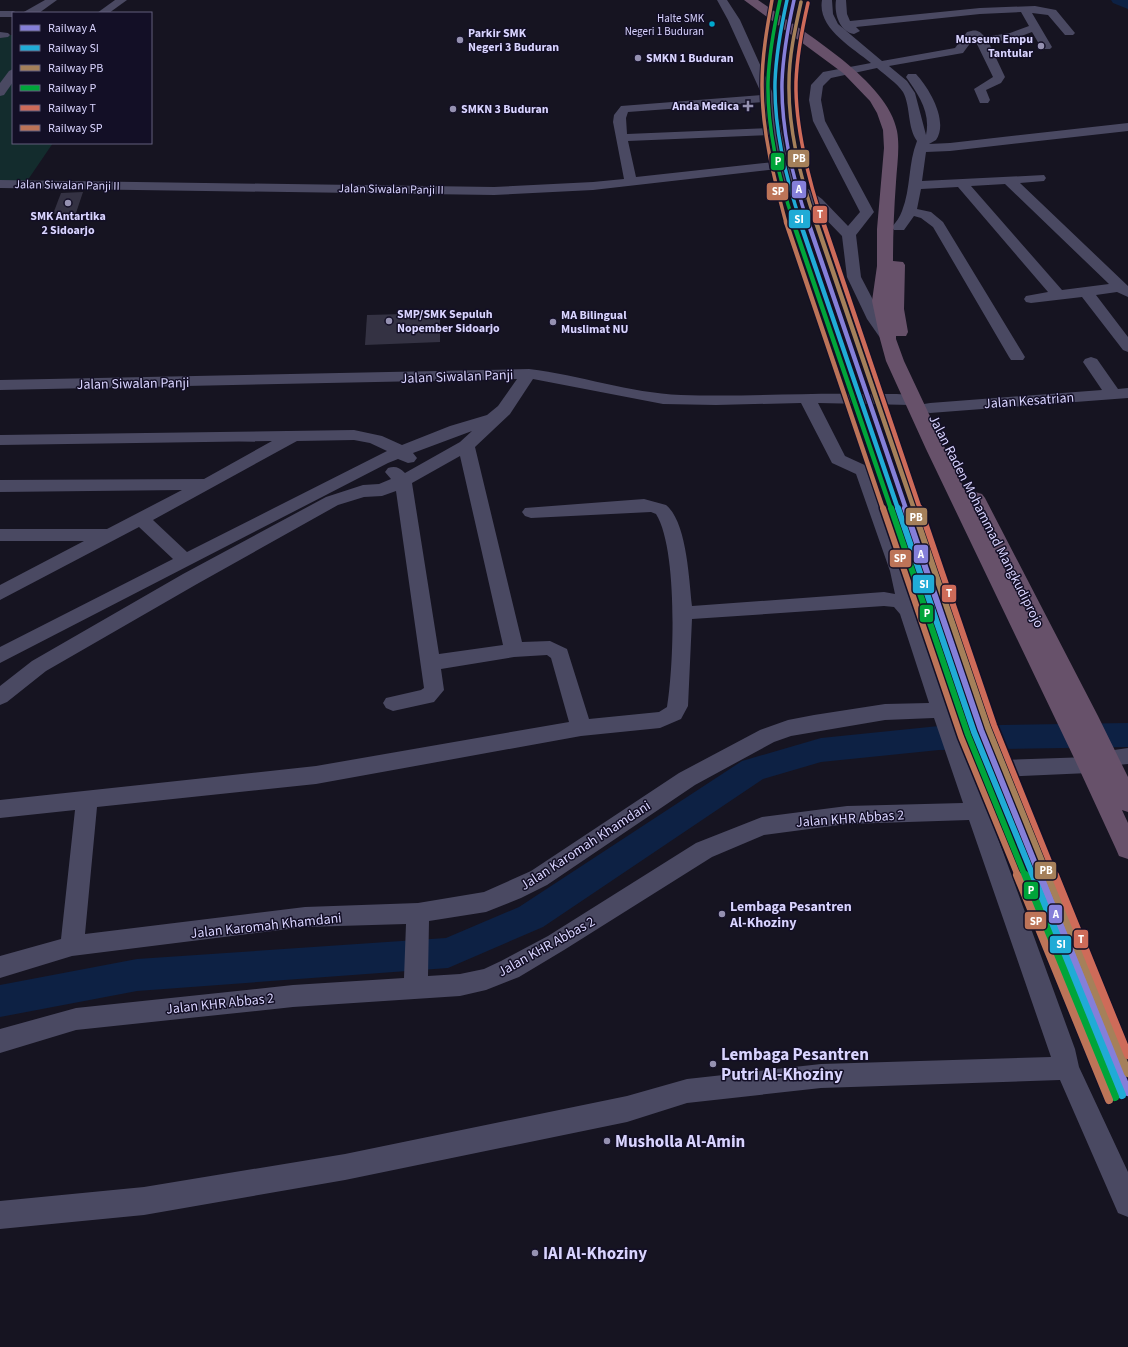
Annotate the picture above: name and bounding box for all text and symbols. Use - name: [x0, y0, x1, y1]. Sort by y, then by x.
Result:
- place label: Halte SMK Negeri 1 Buduran: [625, 11, 705, 39]
- legend: [12, 12, 152, 144]
- marker: Halte SMK Negeri 1 Buduran: [707, 19, 717, 29]
- text: Railway A: [48, 20, 96, 37]
- place label: Parkir SMK Negeri 3 Buduran: [468, 25, 559, 56]
- place label: Museum Empu Tantular: [955, 31, 1033, 62]
- marker: Parkir SMK Negeri 3 Buduran: [455, 35, 465, 45]
- text: Railway SI: [48, 40, 99, 57]
- marker: Museum Empu Tantular: [1036, 41, 1046, 51]
- place label: SMKN 1 Buduran: [646, 50, 734, 67]
- marker: SMKN 1 Buduran: [633, 53, 643, 63]
- text: Railway PB: [48, 60, 103, 77]
- text: Railway P: [48, 80, 96, 97]
- place label: Anda Medica: [671, 98, 739, 115]
- text: Railway T: [48, 100, 96, 117]
- marker: Anda Medica: [742, 100, 754, 112]
- place label: SMKN 3 Buduran: [461, 101, 549, 118]
- marker: SMKN 3 Buduran: [448, 104, 458, 114]
- text: Railway SP: [48, 120, 103, 137]
- line badge: PB: [787, 149, 810, 168]
- text: PB: [792, 151, 806, 166]
- line badge: P: [770, 152, 785, 171]
- text: P: [775, 154, 782, 169]
- street label: Jalan Siwalan Panji II: [14, 176, 120, 195]
- street label: Jalan Siwalan Panji II: [338, 180, 444, 199]
- line badge: A: [791, 180, 807, 199]
- line badge: SP: [766, 182, 789, 201]
- text: A: [795, 182, 803, 197]
- text: SP: [772, 184, 785, 199]
- marker: SMK Antartika 2 Sidoarjo: [63, 198, 73, 208]
- line badge: T: [812, 205, 828, 224]
- text: T: [817, 207, 823, 222]
- place label: SMK Antartika 2 Sidoarjo: [30, 208, 106, 239]
- line badge: SI: [788, 209, 811, 229]
- text: SI: [794, 212, 804, 227]
- place label: SMP/SMK Sepuluh Nopember Sidoarjo: [397, 306, 500, 337]
- place label: MA Bilingual Muslimat NU: [561, 307, 628, 338]
- marker: SMP/SMK Sepuluh Nopember Sidoarjo: [384, 316, 394, 326]
- marker: MA Bilingual Muslimat NU: [548, 317, 558, 327]
- street label: Jalan Siwalan Panji: [400, 365, 514, 389]
- street label: Jalan Siwalan Panji: [76, 373, 190, 395]
- street label: Jalan Kesatrian: [983, 388, 1075, 414]
- street label: Jalan Raden Mohammad Mangkudiprojo: [923, 411, 1049, 632]
- line badge: PB: [905, 507, 928, 526]
- text: PB: [909, 510, 923, 525]
- line badge: A: [913, 544, 929, 564]
- text: A: [917, 547, 925, 562]
- line badge: SP: [889, 549, 912, 568]
- text: SP: [894, 551, 907, 566]
- line badge: SI: [912, 574, 935, 594]
- text: SI: [919, 577, 929, 592]
- line badge: T: [941, 584, 957, 603]
- text: T: [946, 586, 952, 601]
- line badge: P: [919, 604, 934, 623]
- text: P: [924, 606, 931, 621]
- street label: Jalan Karomah Khamdani: [516, 796, 655, 896]
- street label: Jalan KHR Abbas 2: [795, 805, 905, 833]
- line badge: PB: [1034, 861, 1057, 880]
- text: PB: [1039, 863, 1053, 878]
- line badge: P: [1023, 881, 1039, 900]
- text: P: [1028, 883, 1035, 898]
- place label: Lembaga Pesantren Al-Khoziny: [729, 897, 852, 933]
- line badge: A: [1048, 904, 1063, 924]
- text: A: [1052, 907, 1060, 922]
- street label: Jalan Karomah Khamdani: [190, 908, 343, 944]
- marker: Lembaga Pesantren Al-Khoziny: [717, 909, 727, 919]
- line badge: SP: [1024, 911, 1047, 930]
- street label: Jalan KHR Abbas 2: [494, 912, 599, 982]
- text: SP: [1030, 914, 1043, 929]
- line badge: T: [1073, 929, 1089, 949]
- text: T: [1078, 932, 1084, 947]
- line badge: SI: [1049, 935, 1072, 954]
- text: SI: [1056, 937, 1066, 952]
- street label: Jalan KHR Abbas 2: [165, 988, 275, 1020]
- place label: Lembaga Pesantren Putri Al-Khoziny: [721, 1043, 869, 1087]
- marker: Lembaga Pesantren Putri Al-Khoziny: [708, 1059, 718, 1069]
- place label: Musholla Al-Amin: [615, 1130, 745, 1154]
- marker: Musholla Al-Amin: [602, 1136, 612, 1146]
- place label: IAI Al-Khoziny: [543, 1242, 647, 1266]
- marker: IAI Al-Khoziny: [530, 1248, 540, 1258]

